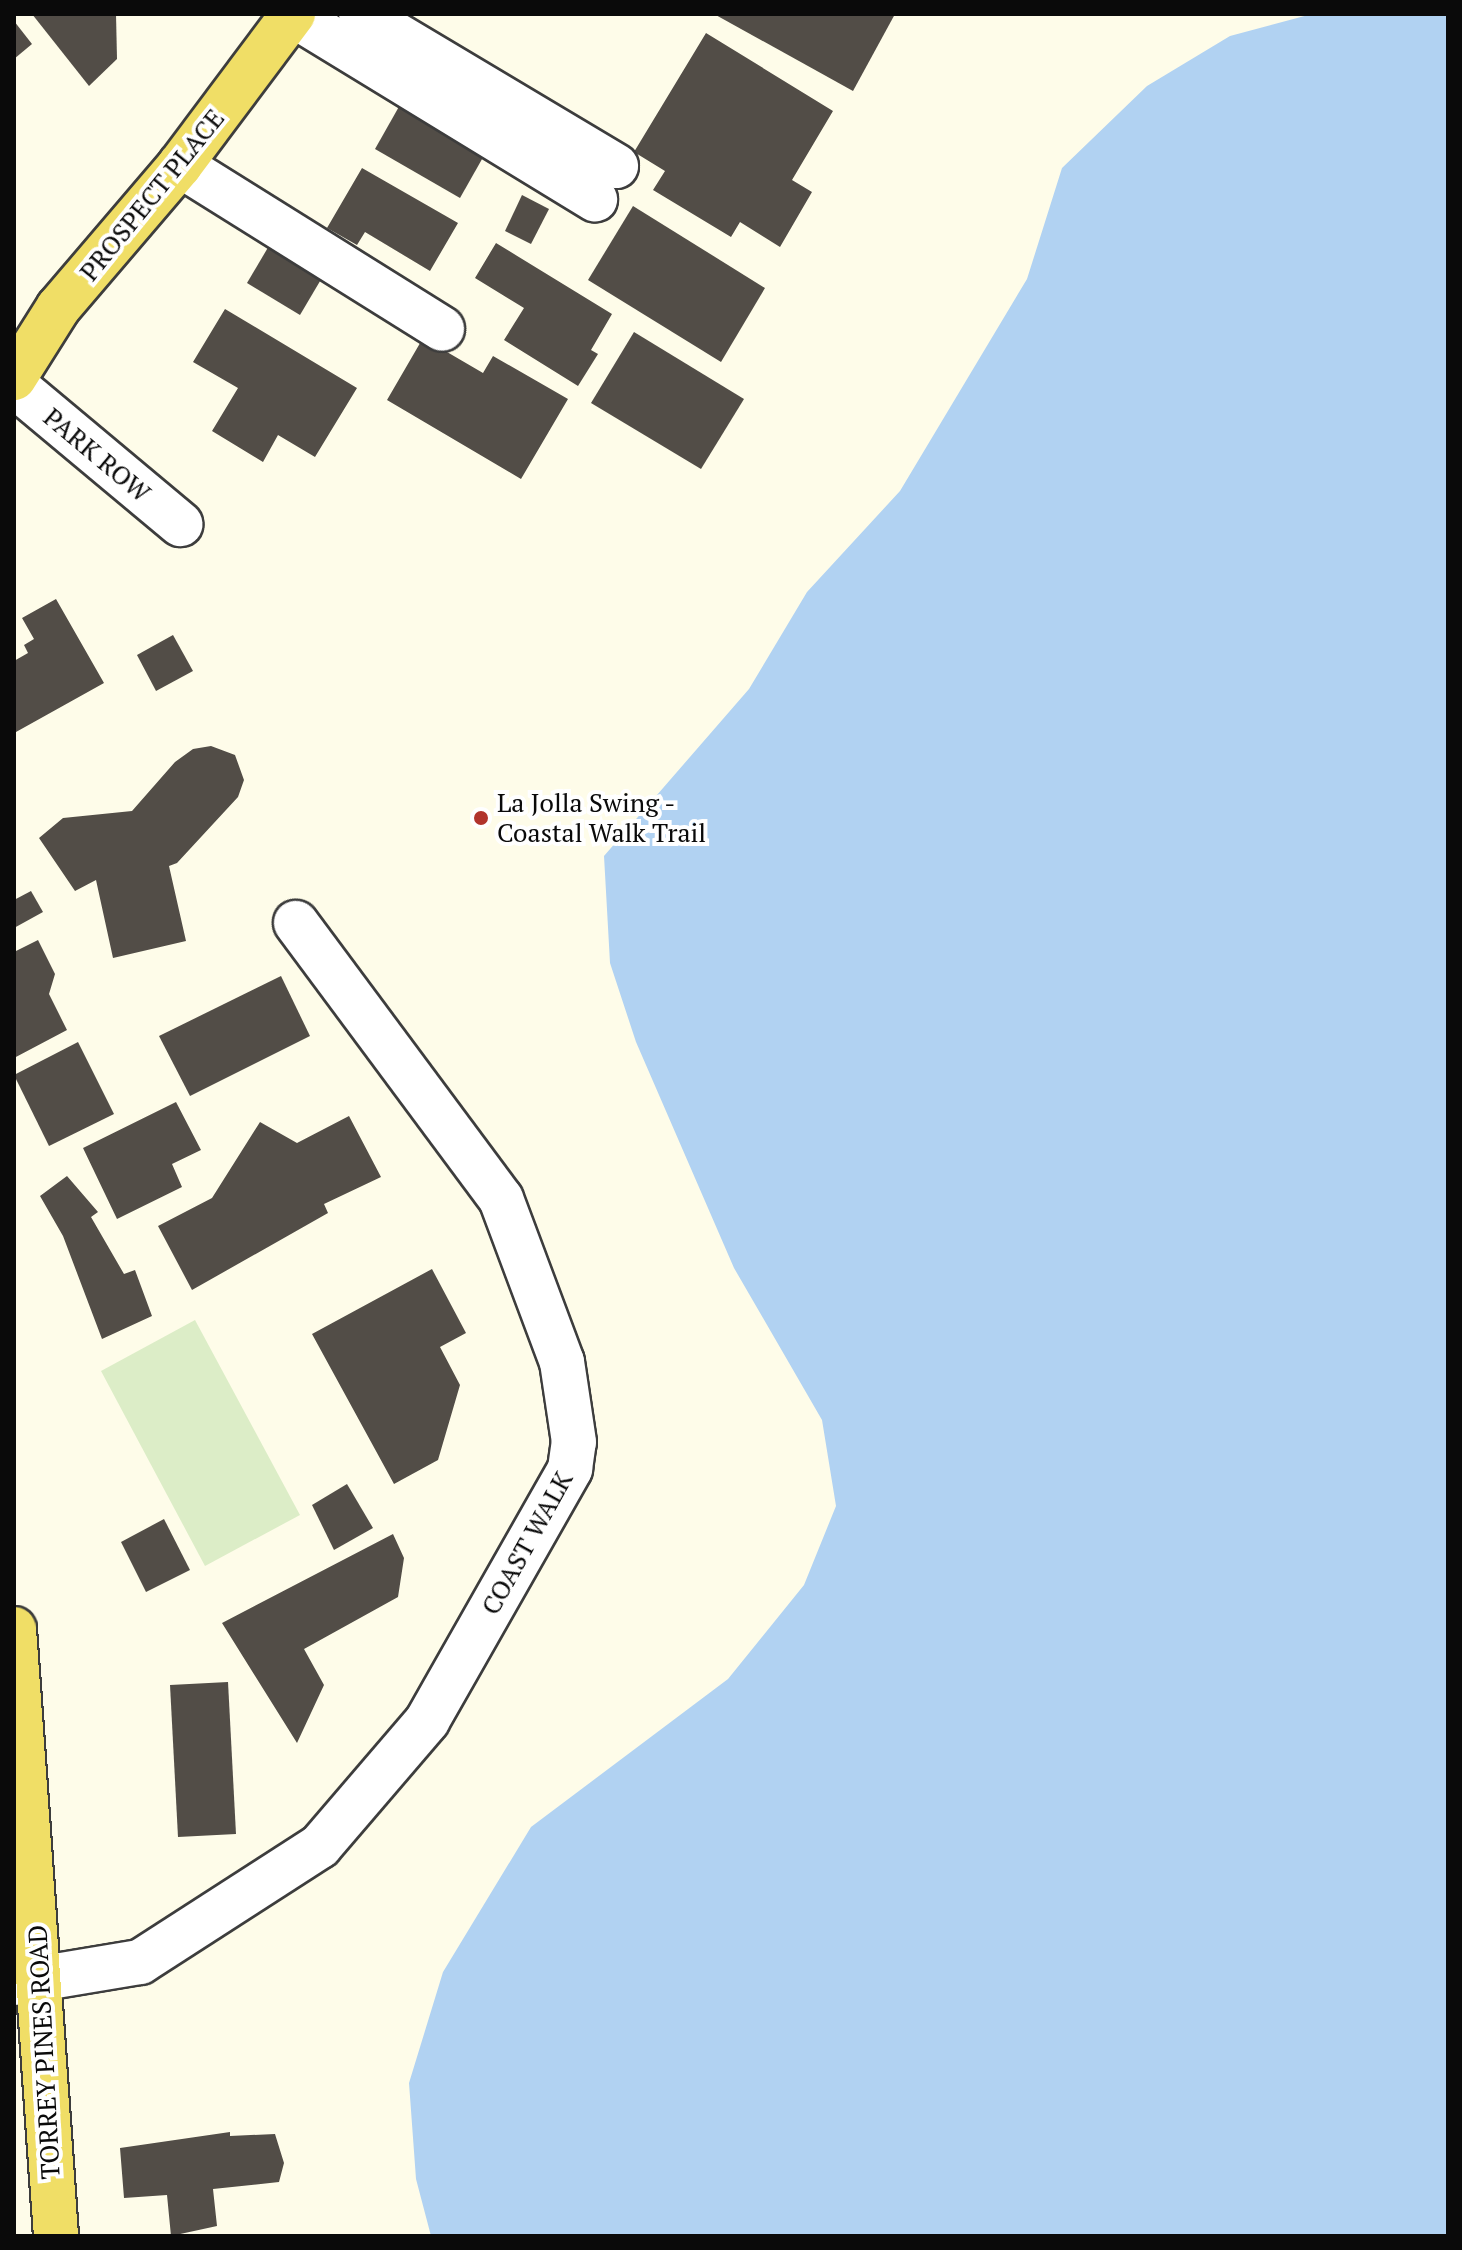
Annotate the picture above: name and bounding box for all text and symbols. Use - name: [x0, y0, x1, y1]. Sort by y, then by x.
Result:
- street label: PROSPECT PLACE: [73, 103, 231, 287]
- street label: PARK ROW: [37, 401, 157, 509]
- place label: La Jolla Swing - Coastal Walk Trail: [497, 787, 706, 848]
- marker: La Jolla Swing - Coastal Walk Trail: [472, 809, 490, 827]
- street label: COAST WALK: [475, 1466, 579, 1620]
- street label: TORREY PINES ROAD: [22, 1924, 66, 2180]

